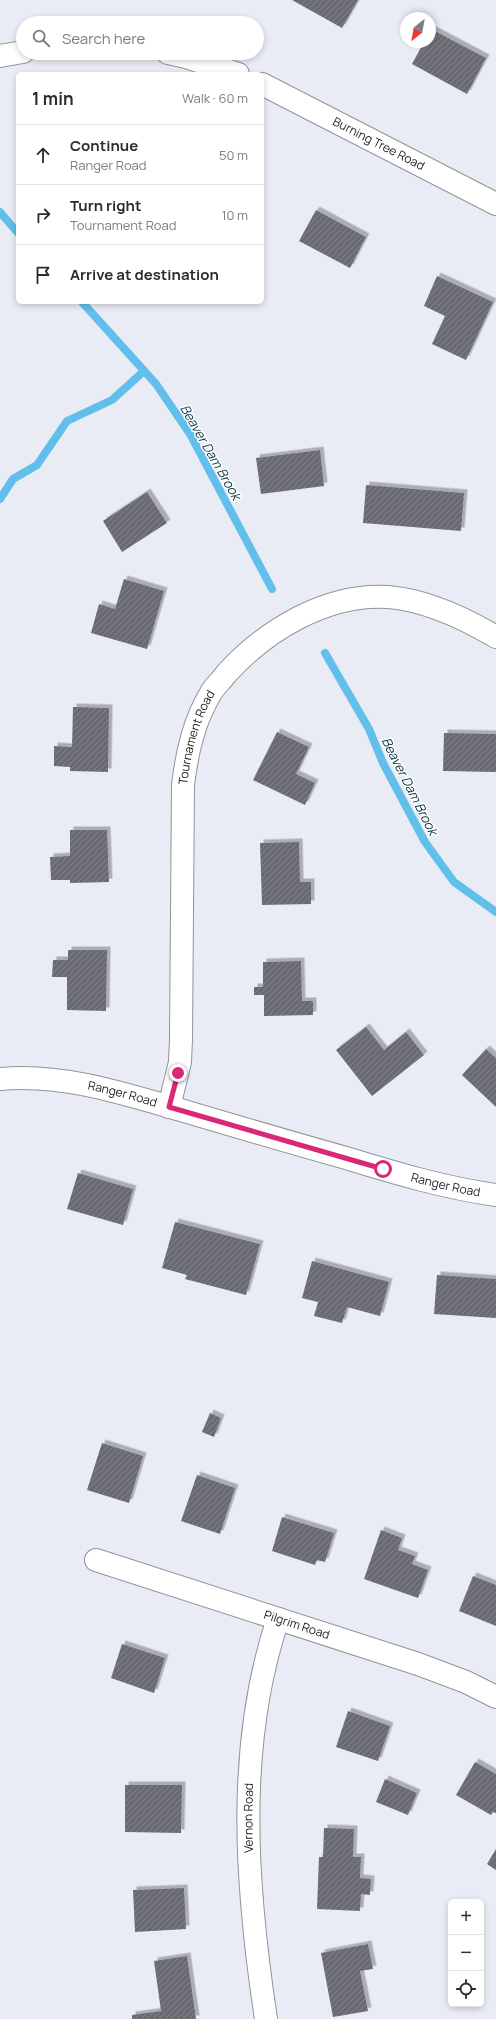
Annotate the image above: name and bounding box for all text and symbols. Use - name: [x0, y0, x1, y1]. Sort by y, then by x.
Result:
- north arrow: [400, 12, 436, 48]
- search box: [16, 16, 264, 60]
- icon: search: [30, 27, 52, 49]
- text: Search here: [62, 28, 145, 49]
- text: 1 min: [32, 87, 74, 110]
- text: Walk · 60 m: [182, 89, 248, 107]
- street label: Burning Tree Road: [330, 113, 428, 174]
- text: Continue: [70, 135, 138, 156]
- icon: ahead: [32, 144, 54, 166]
- text: 50 m: [219, 146, 248, 164]
- text: Ranger Road: [70, 156, 147, 174]
- text: Turn right: [70, 195, 141, 216]
- icon: right: [32, 204, 54, 226]
- text: 10 m: [221, 206, 248, 224]
- text: Tournament Road: [70, 216, 176, 234]
- icon: arrive: [32, 264, 54, 286]
- text: Arrive at destination: [70, 264, 219, 285]
- water label: Beaver Dam Brook: [176, 401, 247, 505]
- street label: Tournament Road: [174, 687, 219, 786]
- water label: Beaver Dam Brook: [378, 734, 444, 840]
- route end: [169, 1064, 187, 1082]
- street label: Ranger Road: [86, 1077, 159, 1111]
- route start: [374, 1160, 392, 1178]
- street label: Ranger Road: [409, 1168, 482, 1200]
- street label: Pilgrim Road: [262, 1606, 332, 1643]
- street label: Vernon Road: [239, 1783, 257, 1853]
- map controls: [448, 1899, 484, 2007]
- button: +: [448, 1899, 484, 1935]
- button: −: [448, 1935, 484, 1971]
- button: locate: [448, 1971, 484, 2007]

